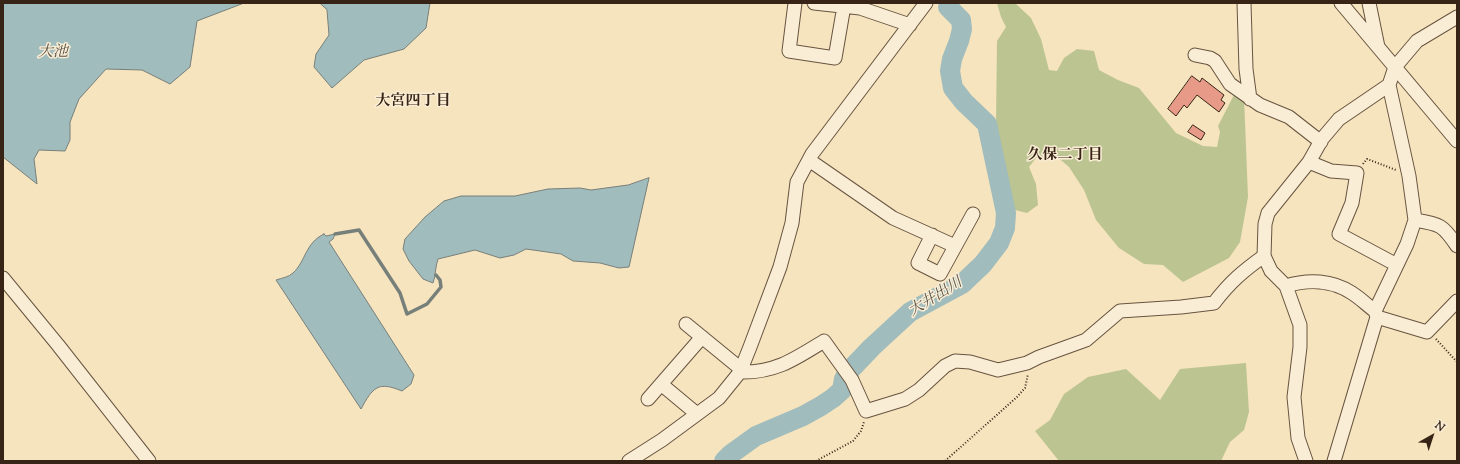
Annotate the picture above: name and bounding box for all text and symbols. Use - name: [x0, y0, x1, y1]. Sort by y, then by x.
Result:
- water label: 大池: [38, 44, 68, 62]
- district label: 大宮四丁目: [376, 93, 450, 111]
- district label: 久保二丁目: [1028, 147, 1102, 165]
- water label: 大井出川: [906, 274, 966, 322]
- north arrow: [1412, 416, 1452, 456]
- text: N: [1431, 418, 1448, 436]

